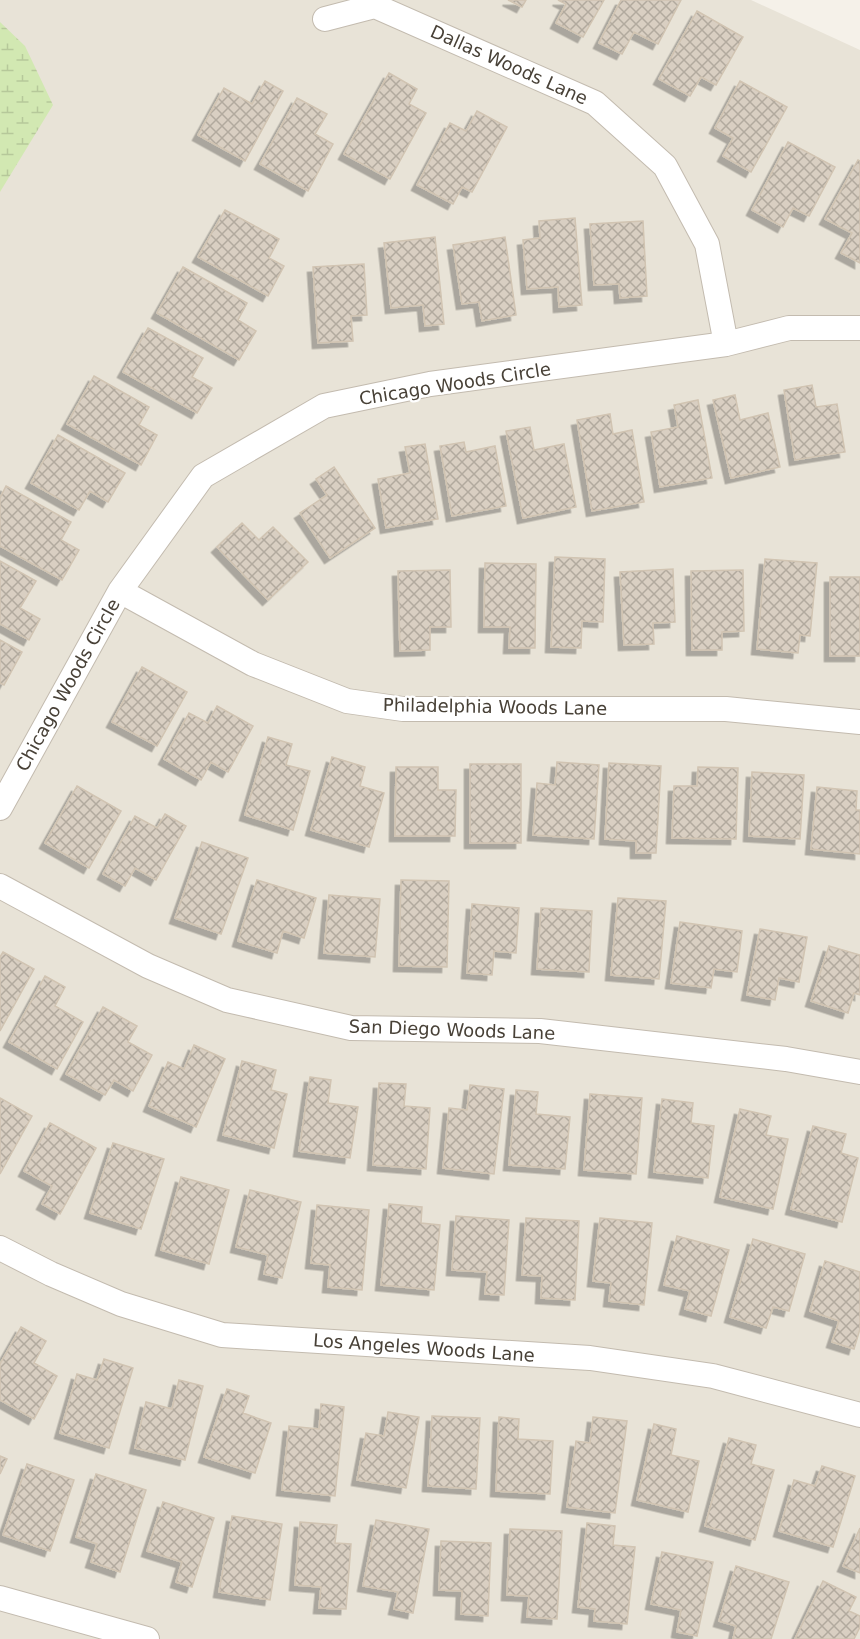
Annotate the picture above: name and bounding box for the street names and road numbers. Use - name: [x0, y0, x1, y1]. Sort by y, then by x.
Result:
- street label: Dallas Woods Lane: [427, 20, 591, 109]
- street label: Chicago Woods Circle: [358, 358, 552, 409]
- street label: Chicago Woods Circle: [11, 595, 124, 775]
- street label: Philadelphia Woods Lane: [383, 694, 607, 719]
- street label: San Diego Woods Lane: [348, 1015, 556, 1044]
- street label: Los Angeles Woods Lane: [313, 1329, 536, 1366]

